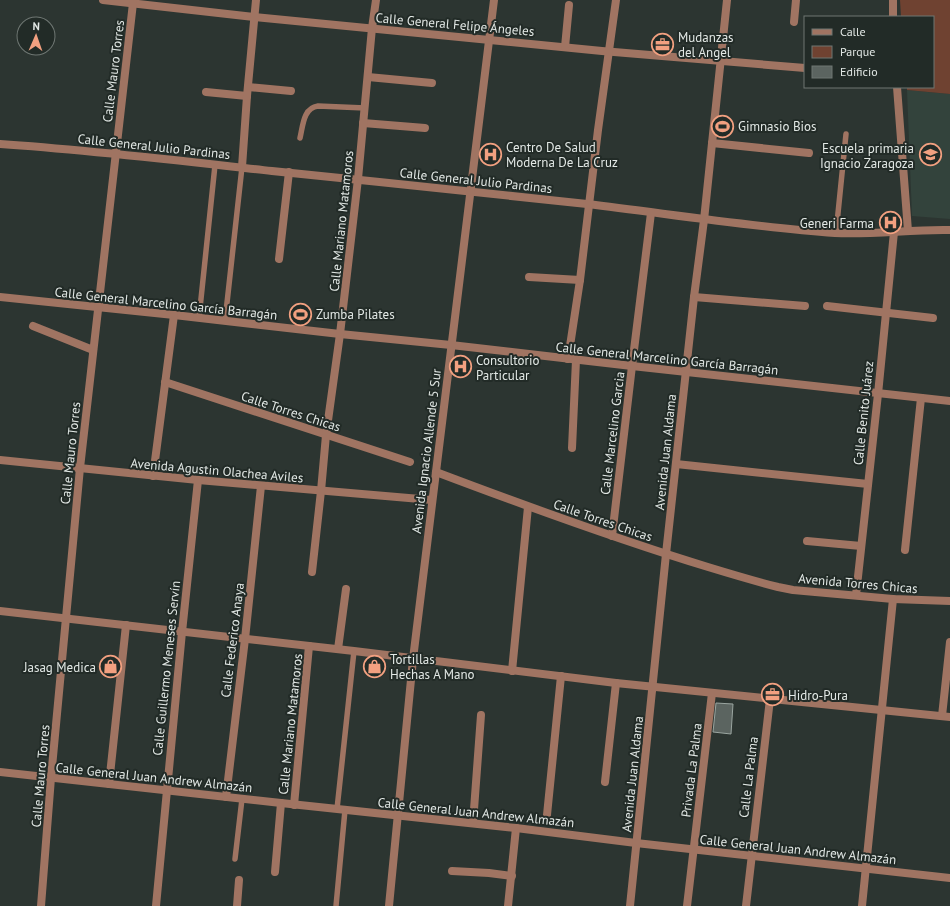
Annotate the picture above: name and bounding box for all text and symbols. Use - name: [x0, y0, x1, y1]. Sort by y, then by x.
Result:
- street label: Calle General Felipe Ángeles: [375, 9, 535, 40]
- north arrow: [16, 16, 56, 56]
- legend: [804, 16, 934, 88]
- text: N: [32, 19, 40, 33]
- street label: Calle Mauro Torres: [99, 19, 128, 123]
- text: Calle: [840, 24, 866, 39]
- place label: Mudanzas del Angel: [678, 29, 734, 61]
- office icon: Mudanzas del Angel: [649, 31, 675, 57]
- text: Parque: [840, 44, 875, 59]
- text: Edificio: [840, 64, 878, 79]
- sports icon: Gimnasio Bios: [709, 113, 735, 139]
- place label: Gimnasio Bios: [738, 118, 816, 135]
- street label: Calle General Julio Pardinas: [77, 130, 231, 163]
- place label: Centro De Salud Moderna De La Cruz: [506, 139, 618, 171]
- place label: Escuela primaria Ignacio Zaragoza: [820, 140, 914, 172]
- hospital icon: Centro De Salud Moderna De La Cruz: [478, 141, 504, 167]
- school or university icon: Escuela primaria Ignacio Zaragoza: [917, 142, 943, 168]
- street label: Calle Mariano Matamoros: [326, 150, 357, 293]
- street label: Calle General Julio Pardinas: [399, 164, 553, 197]
- hospital icon: Generi Farma: [877, 210, 903, 236]
- place label: Generi Farma: [800, 215, 874, 232]
- street label: Calle General Marcelino García Barragán: [54, 283, 278, 324]
- sports icon: Zumba Pilates: [287, 301, 313, 327]
- place label: Zumba Pilates: [316, 306, 395, 323]
- street label: Calle General Marcelino García Barragán: [555, 338, 779, 379]
- place label: Consultorio Particular: [476, 352, 539, 384]
- hospital icon: Consultorio Particular: [448, 354, 474, 380]
- street label: Calle Benito Juárez: [850, 360, 877, 466]
- street label: Avenida Ignacio Allende 5 Sur: [408, 367, 445, 534]
- street label: Calle Marcelino Garcia: [596, 370, 628, 496]
- street label: Calle Torres Chicas: [239, 387, 343, 436]
- street label: Avenida Juan Aldama: [651, 393, 680, 511]
- street label: Calle Mauro Torres: [57, 401, 84, 505]
- street label: Avenida Agustin Olachea Aviles: [130, 454, 304, 487]
- street label: Calle Torres Chicas: [551, 496, 655, 545]
- street label: Avenida Torres Chicas: [798, 570, 918, 597]
- street label: Calle Guillermo Meneses Servín: [149, 580, 184, 756]
- street label: Calle Federico Anaya: [217, 582, 248, 698]
- place label: Tortillas Hechas A Mano: [390, 651, 475, 683]
- street label: Calle Mariano Matamoros: [275, 653, 306, 796]
- shop icon: Tortillas Hechas A Mano: [361, 653, 387, 679]
- shop icon: Jasag Medica: [98, 654, 124, 680]
- place label: Jasag Medica: [23, 659, 96, 676]
- office icon: Hidro-Pura: [759, 682, 785, 708]
- place label: Hidro-Pura: [788, 687, 848, 704]
- street label: Avenida Juan Aldama: [618, 715, 647, 833]
- street label: Privada La Palma: [677, 722, 706, 818]
- street label: Calle Mauro Torres: [28, 724, 53, 828]
- street label: Calle La Palma: [735, 735, 762, 819]
- street label: Calle General Juan Andrew Almazán: [55, 759, 253, 796]
- street label: Calle General Juan Andrew Almazán: [377, 794, 575, 831]
- street label: Calle General Juan Andrew Almazán: [699, 831, 897, 868]

